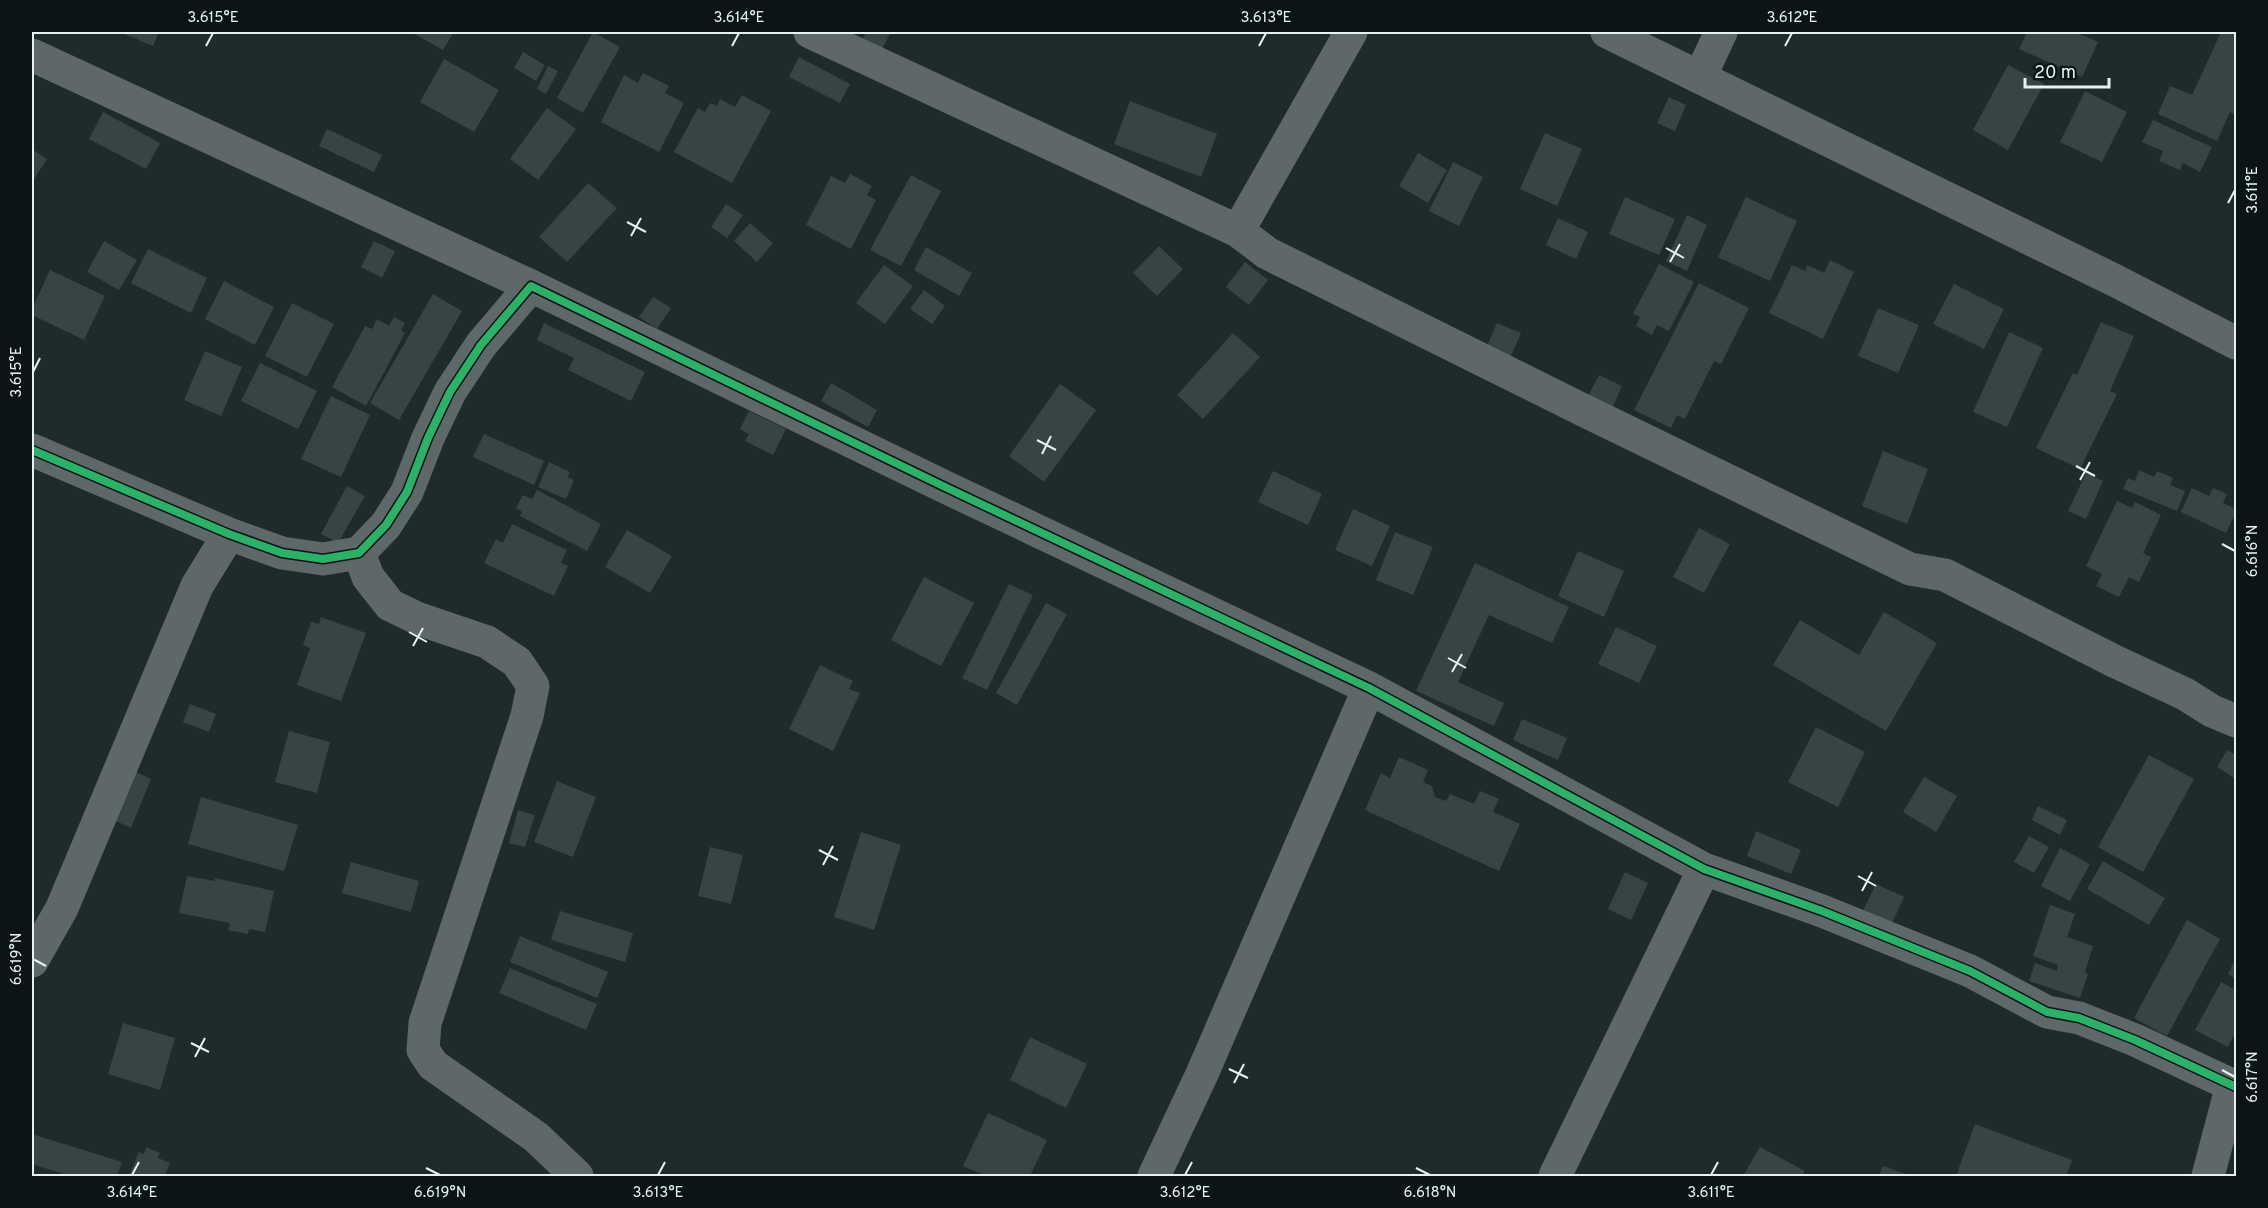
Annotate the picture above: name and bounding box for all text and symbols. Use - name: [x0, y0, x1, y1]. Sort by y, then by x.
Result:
- text: 3.615°E: [187, 9, 239, 28]
- text: 3.614°E: [713, 9, 765, 28]
- text: 3.613°E: [1240, 9, 1292, 28]
- text: 3.612°E: [1766, 9, 1818, 28]
- scale bar: [2025, 51, 2109, 89]
- text: 20 m: [2034, 62, 2076, 85]
- text: 3.611°E: [2244, 166, 2263, 214]
- text: 3.615°E: [8, 346, 27, 398]
- text: 6.616°N: [2244, 525, 2263, 577]
- text: 6.619°N: [8, 933, 27, 985]
- text: 6.617°N: [2244, 1051, 2263, 1103]
- text: 3.614°E: [106, 1184, 158, 1203]
- text: 6.619°N: [414, 1184, 466, 1203]
- text: 3.613°E: [632, 1184, 684, 1203]
- text: 3.612°E: [1159, 1184, 1211, 1203]
- text: 6.618°N: [1404, 1184, 1456, 1203]
- text: 3.611°E: [1687, 1184, 1735, 1203]

